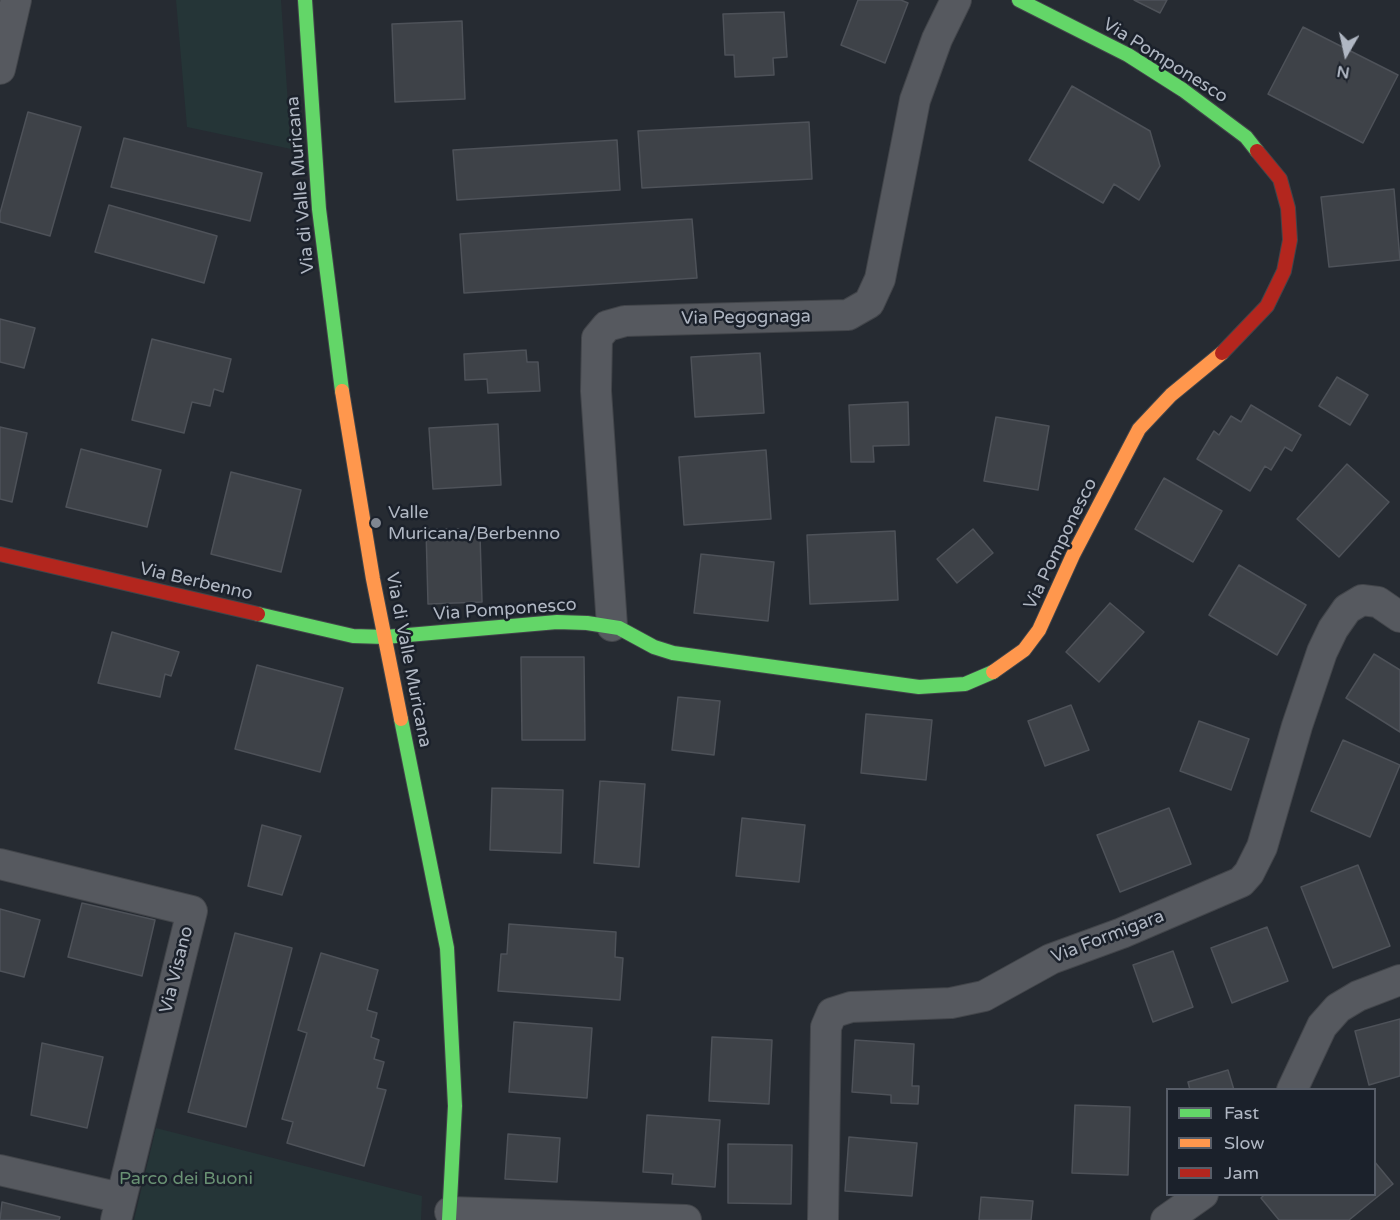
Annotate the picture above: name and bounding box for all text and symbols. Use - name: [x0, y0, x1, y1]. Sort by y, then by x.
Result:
- street label: Via Pomponesco: [1098, 14, 1232, 108]
- north arrow: [1316, 24, 1376, 84]
- text: N: [1335, 61, 1351, 83]
- street label: Via di Valle Muricana: [282, 95, 320, 275]
- street label: Via Pegognaga: [681, 306, 811, 330]
- street label: Via Pomponesco: [1020, 475, 1102, 613]
- place label: Valle Muricana/Berbenno: [388, 502, 560, 544]
- marker: Valle Muricana/Berbenno: [369, 516, 383, 530]
- street label: Via Berbenno: [137, 558, 255, 606]
- street label: Via di Valle Muricana: [380, 571, 436, 749]
- street label: Via Pomponesco: [433, 594, 577, 626]
- street label: Via Formigara: [1049, 906, 1167, 968]
- street label: Via Visano: [156, 924, 198, 1016]
- legend: [1166, 1088, 1376, 1196]
- text: Fast: [1224, 1102, 1259, 1124]
- text: Slow: [1224, 1132, 1265, 1154]
- text: Jam: [1224, 1162, 1259, 1184]
- park label: Parco dei Buoni: [119, 1168, 253, 1190]

